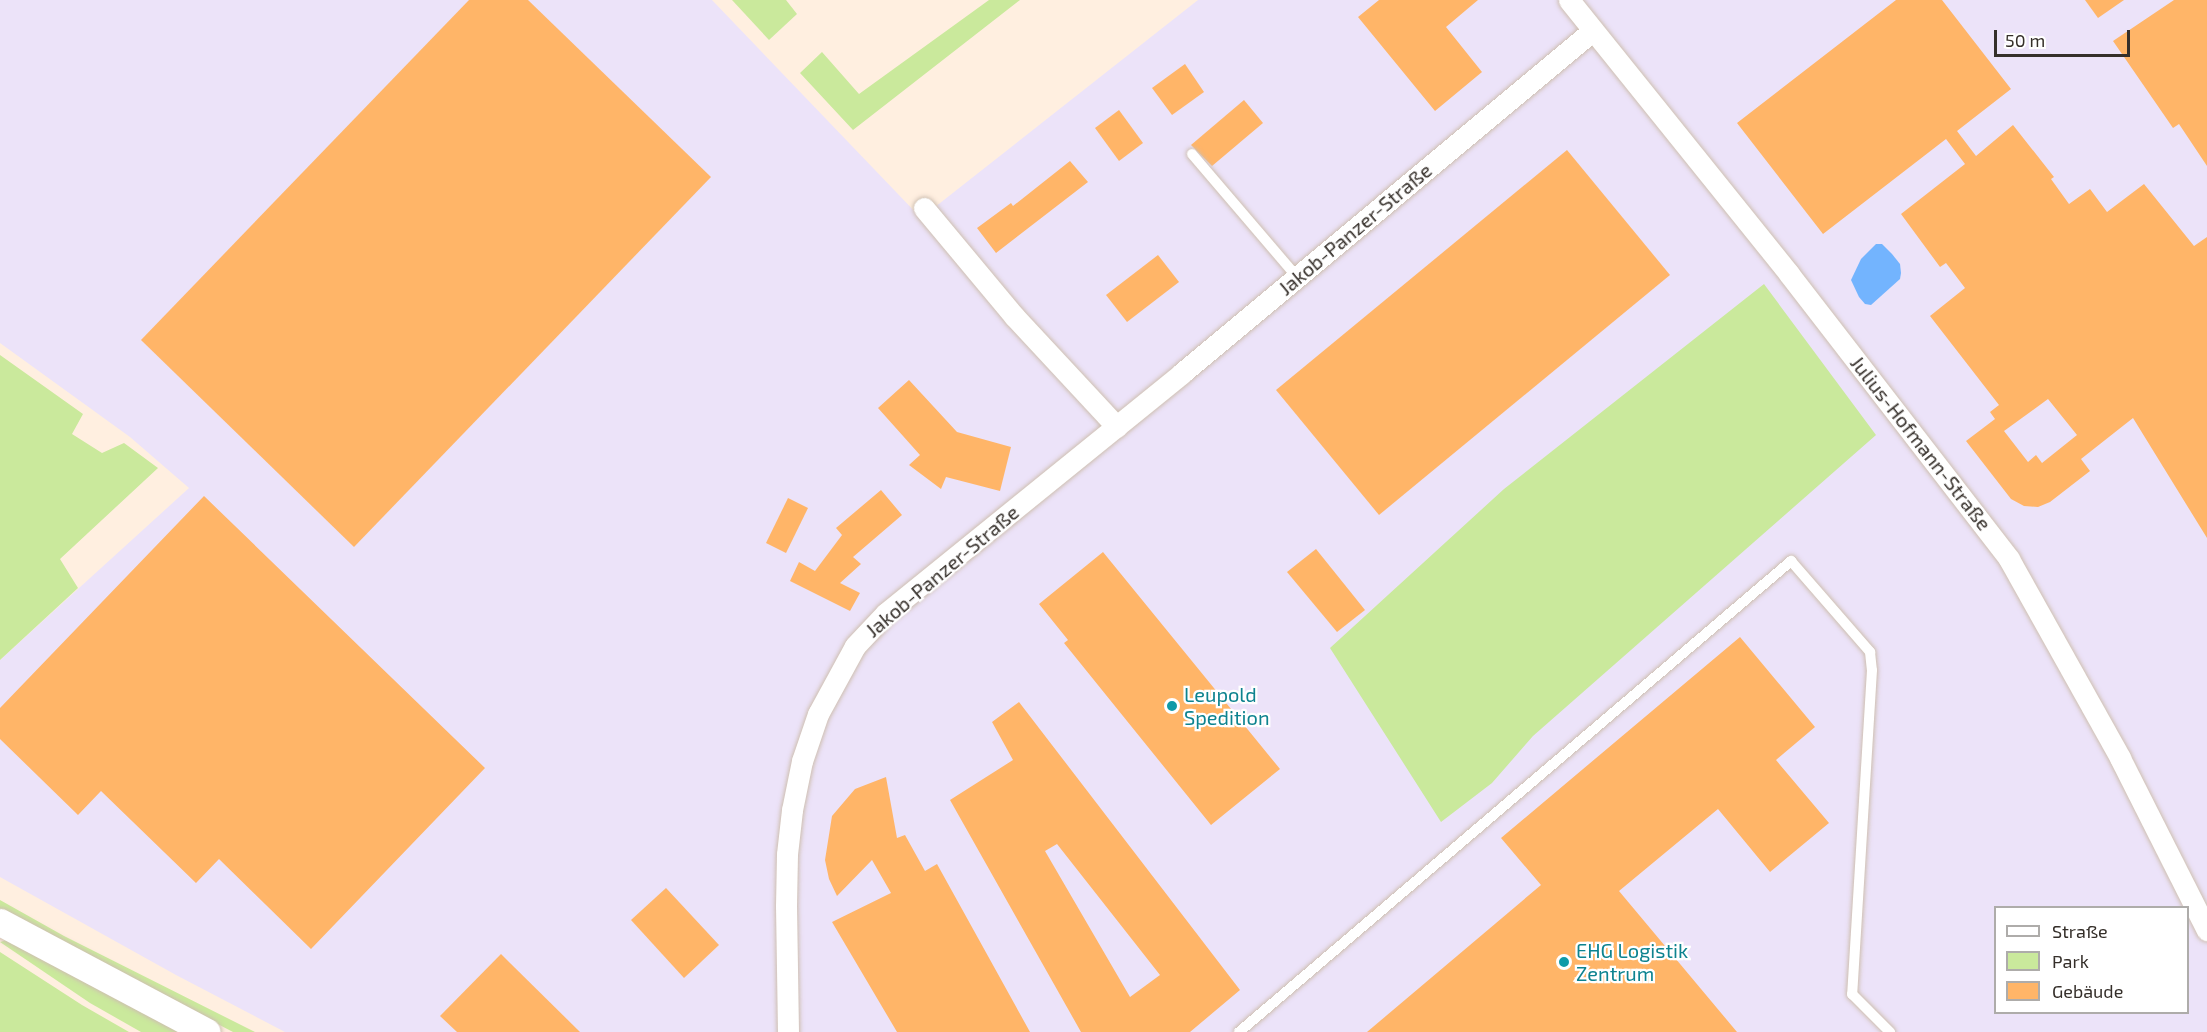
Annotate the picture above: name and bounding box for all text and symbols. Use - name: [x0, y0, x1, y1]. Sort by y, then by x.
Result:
- scale bar: [1997, 18, 2134, 56]
- text: 50 m: [2005, 29, 2045, 51]
- street label: Jakob-Panzer-Straße: [1274, 158, 1436, 300]
- street label: Julius-Hofmann-Straße: [1846, 351, 1996, 535]
- street label: Jakob-Panzer-Straße: [861, 500, 1023, 642]
- place label: Leupold Spedition: [1184, 682, 1270, 729]
- marker: Leupold Spedition: [1165, 699, 1179, 713]
- legend: [1994, 906, 2189, 1014]
- text: Straße: [2052, 920, 2108, 942]
- place label: EHG Logistik Zentrum: [1576, 939, 1688, 986]
- text: Park: [2052, 950, 2089, 972]
- marker: EHG Logistik Zentrum: [1557, 955, 1571, 969]
- text: Gebäude: [2052, 980, 2123, 1002]

